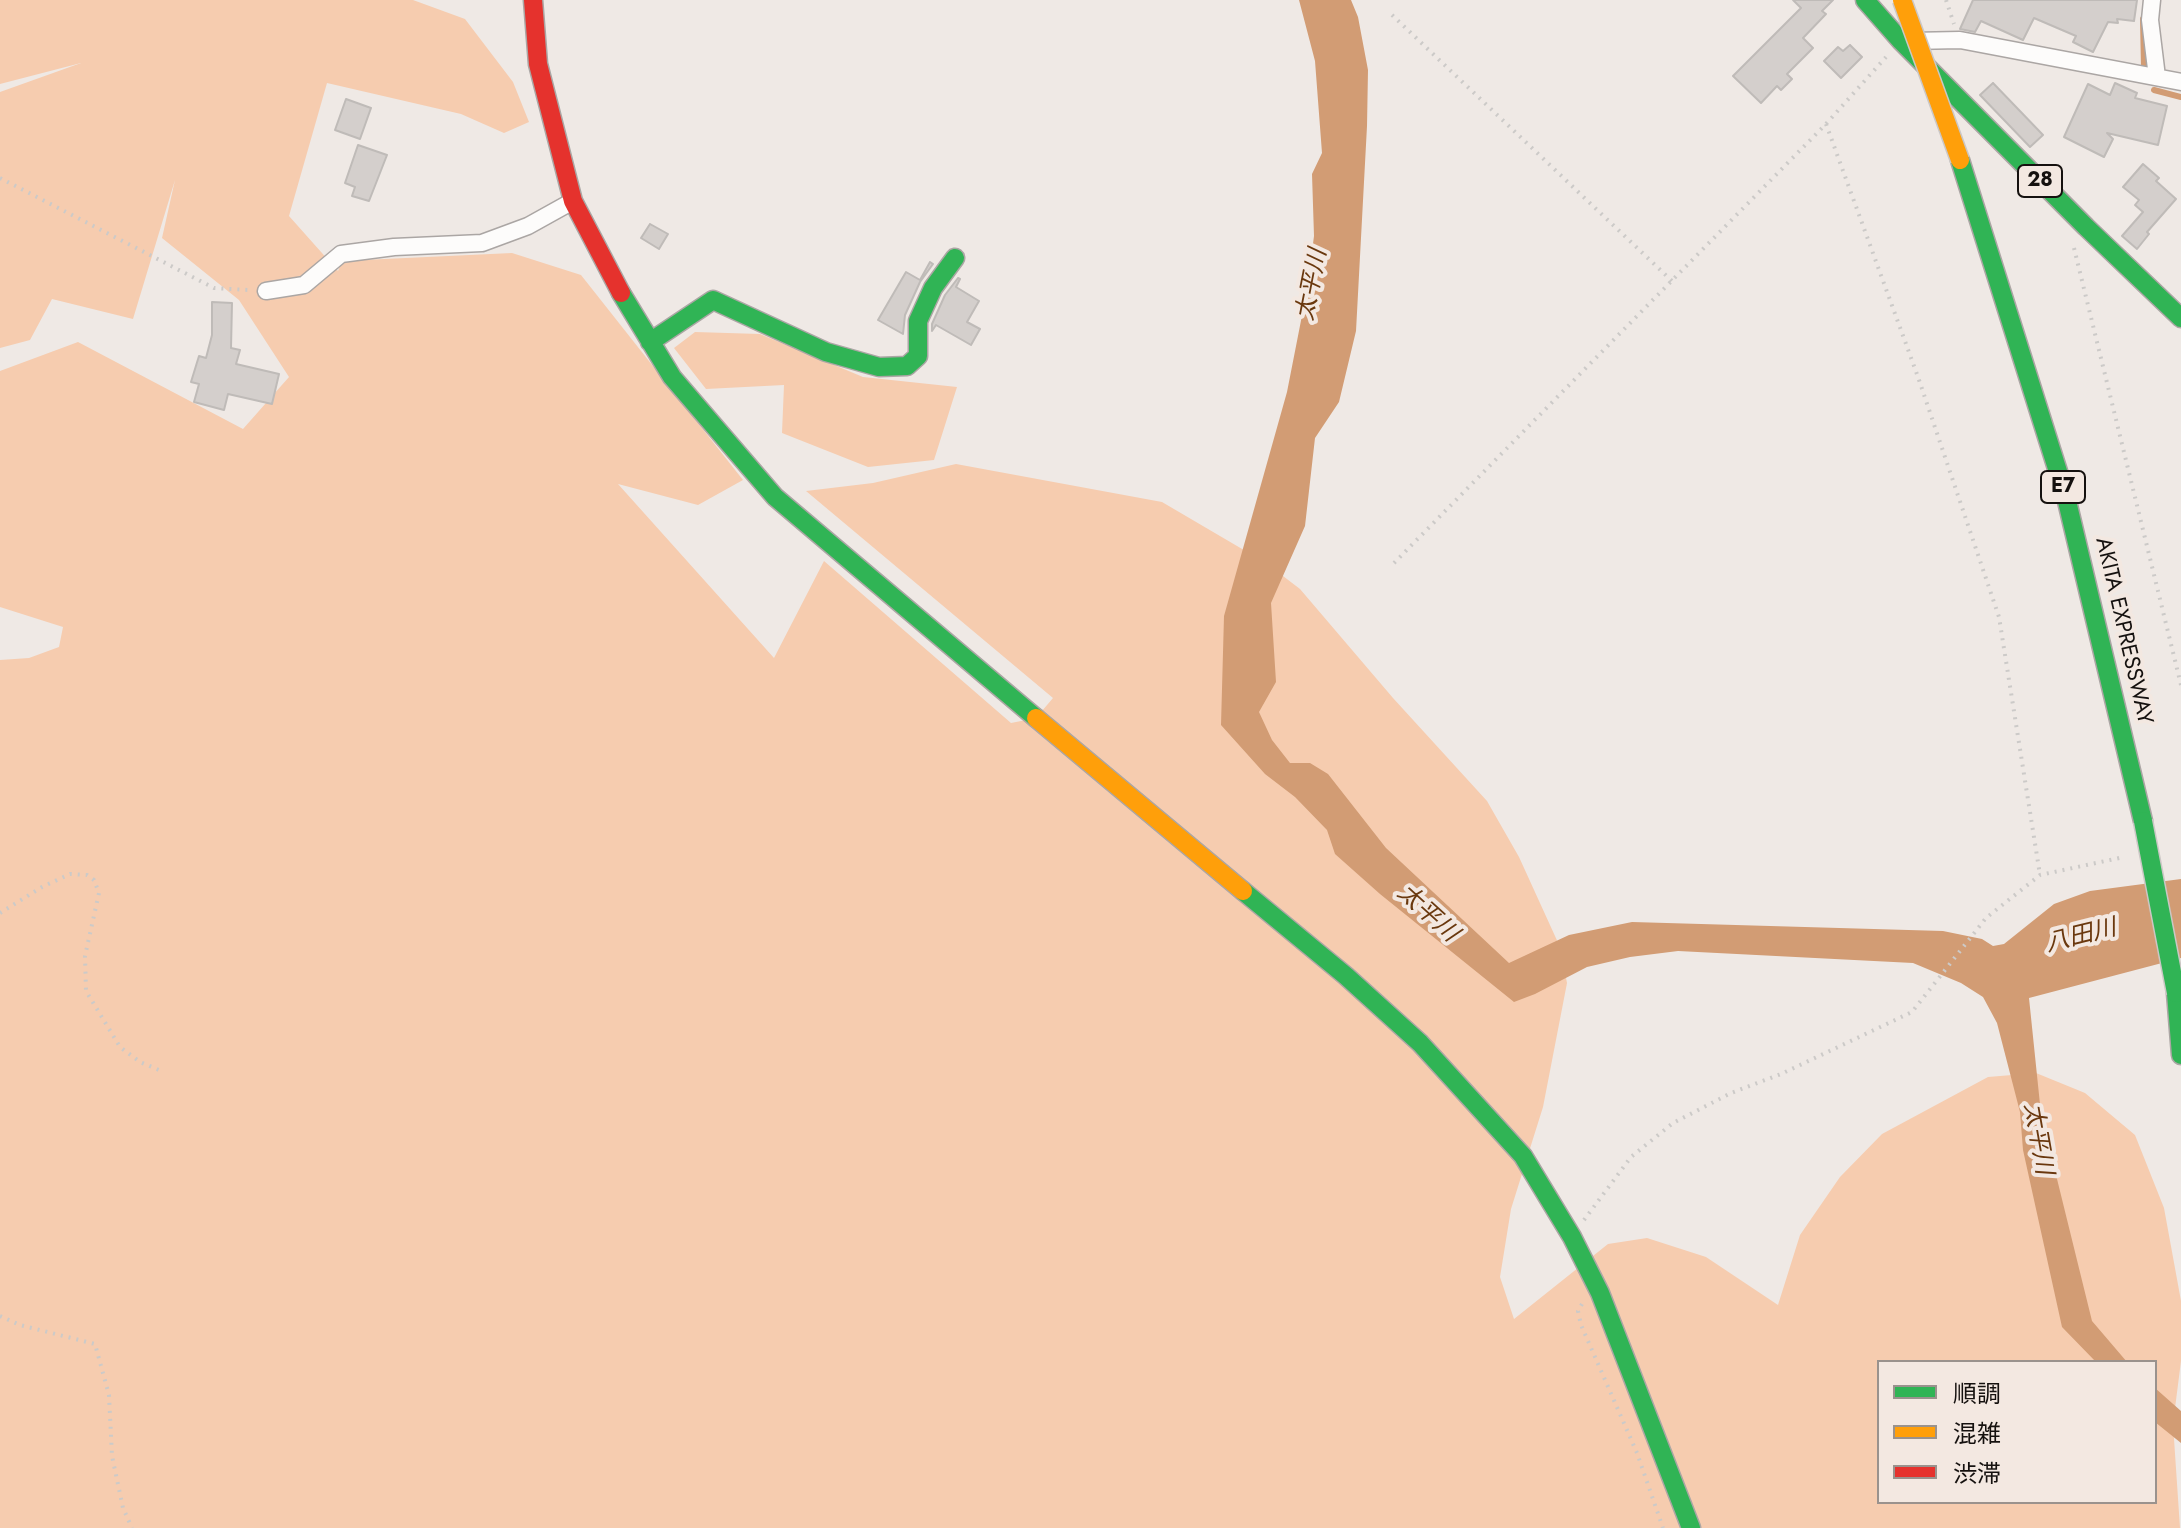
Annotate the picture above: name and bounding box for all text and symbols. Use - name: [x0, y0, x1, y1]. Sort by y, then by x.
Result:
- road number: 28: [2018, 165, 2062, 197]
- water label: 太平川: [1292, 247, 1334, 323]
- road number: E7: [2041, 471, 2085, 503]
- street label: AKITA EXPRESSWAY: [2089, 535, 2157, 727]
- water label: 太平川: [1391, 879, 1463, 949]
- water label: 八田川: [2043, 914, 2119, 960]
- water label: 太平川: [2017, 1101, 2057, 1177]
- legend: [1877, 1360, 2157, 1504]
- text: 順調: [1953, 1376, 2001, 1411]
- text: 混雑: [1953, 1416, 2001, 1451]
- text: 渋滞: [1953, 1456, 2001, 1491]

